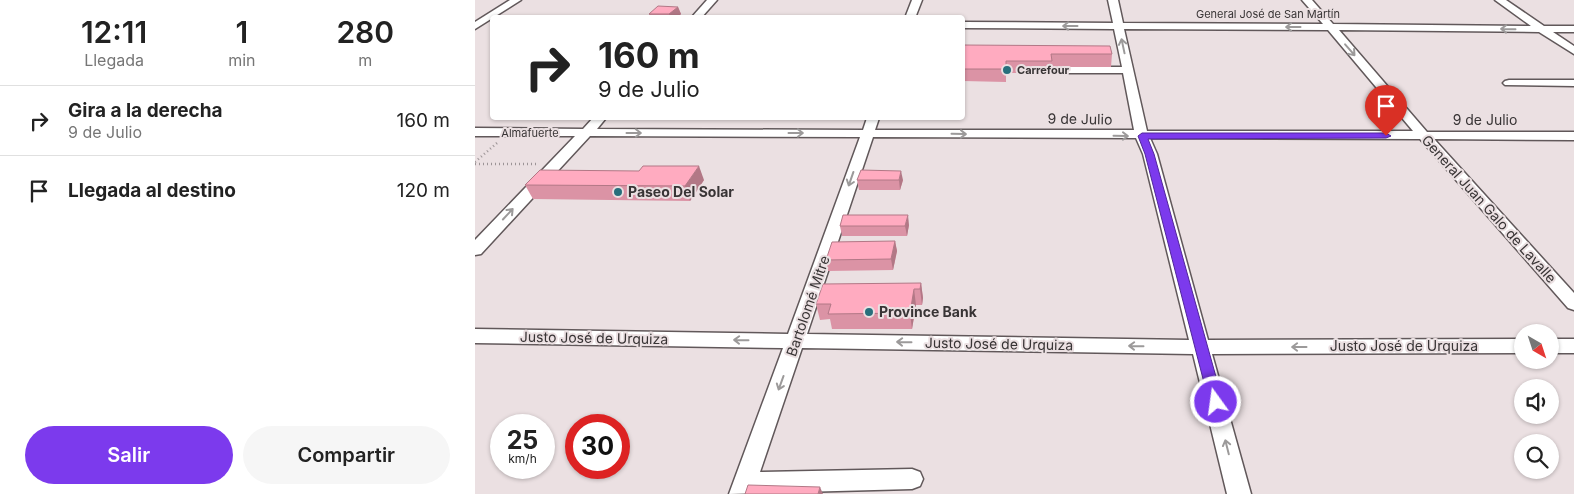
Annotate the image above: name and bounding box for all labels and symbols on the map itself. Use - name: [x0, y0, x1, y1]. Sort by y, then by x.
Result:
- street label: General José de San Martín: [1196, 7, 1340, 21]
- one-way arrow: [1062, 21, 1078, 31]
- one-way arrow: [1285, 22, 1302, 32]
- one-way arrow: [1500, 24, 1516, 34]
- one-way arrow: [1118, 39, 1127, 55]
- one-way arrow: [1345, 44, 1356, 57]
- place label: Carrefour: [1017, 63, 1070, 77]
- marker: Carrefour: [1001, 64, 1013, 76]
- pin: [1365, 85, 1407, 136]
- street label: 9 de Julio: [1047, 109, 1113, 128]
- street label: 9 de Julio: [1453, 111, 1517, 128]
- street label: Almafuerte: [501, 126, 559, 140]
- one-way arrow: [626, 128, 642, 138]
- one-way arrow: [788, 128, 804, 138]
- one-way arrow: [950, 129, 967, 139]
- one-way arrow: [1113, 131, 1129, 141]
- street label: General Juan Galo de Lavalle: [1419, 131, 1560, 286]
- one-way arrow: [846, 171, 855, 187]
- place label: Paseo Del Solar: [628, 183, 734, 200]
- marker: Paseo Del Solar: [612, 186, 624, 198]
- one-way arrow: [502, 208, 514, 221]
- street label: Bartolomé Mitre: [782, 253, 833, 358]
- place label: Province Bank: [879, 303, 978, 320]
- marker: Province Bank: [863, 306, 875, 318]
- north arrow: [1514, 324, 1559, 369]
- street label: Justo José de Urquiza: [520, 328, 668, 347]
- street label: Justo José de Urquiza: [925, 334, 1073, 353]
- one-way arrow: [734, 335, 750, 345]
- one-way arrow: [896, 337, 912, 347]
- street label: Justo José de Urquiza: [1330, 337, 1478, 354]
- one-way arrow: [1129, 341, 1145, 351]
- one-way arrow: [1291, 342, 1308, 352]
- one-way arrow: [776, 374, 785, 390]
- position arrow: [1189, 375, 1241, 427]
- speed limit sign: 30: [565, 414, 630, 479]
- one-way arrow: [1222, 439, 1232, 455]

